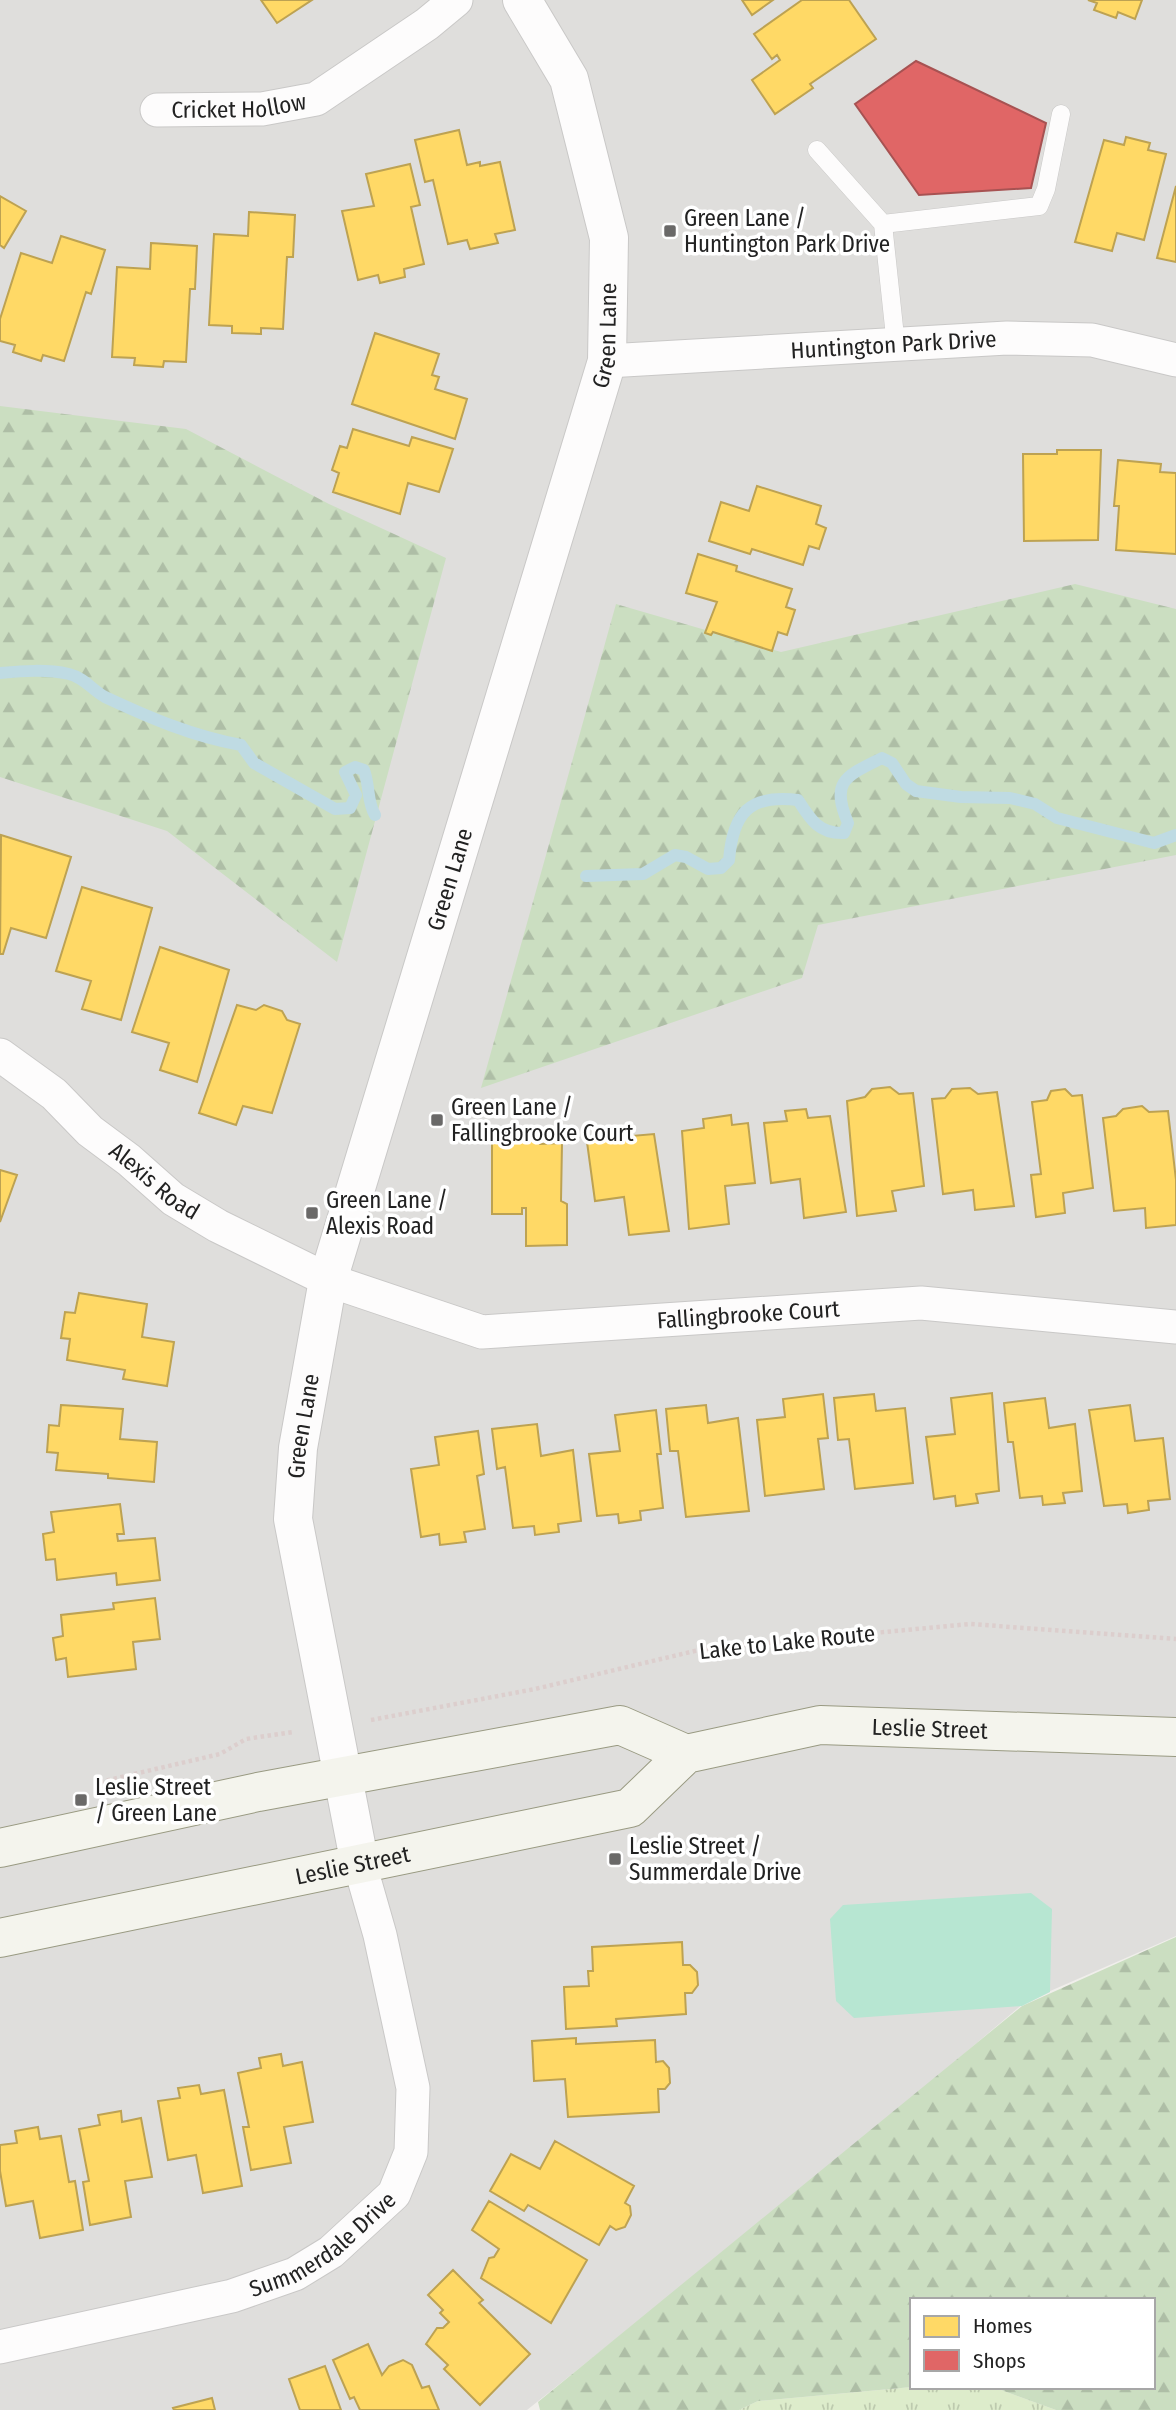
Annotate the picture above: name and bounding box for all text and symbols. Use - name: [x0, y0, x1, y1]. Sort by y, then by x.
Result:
- street label: Cricket Hollow: [171, 87, 308, 124]
- place label: Green Lane / Huntington Park Drive: [684, 204, 890, 258]
- marker: Green Lane / Huntington Park Drive: [662, 223, 678, 239]
- street label: Green Lane: [586, 283, 622, 391]
- street label: Huntington Park Drive: [790, 325, 997, 364]
- street label: Green Lane: [421, 825, 478, 934]
- place label: Green Lane / Fallingbrooke Court: [451, 1093, 634, 1147]
- marker: Green Lane / Fallingbrooke Court: [429, 1112, 445, 1128]
- street label: Alexis Road: [104, 1136, 205, 1226]
- place label: Green Lane / Alexis Road: [326, 1186, 448, 1240]
- marker: Green Lane / Alexis Road: [304, 1205, 320, 1221]
- street label: Fallingbrooke Court: [656, 1294, 841, 1334]
- street label: Green Lane: [282, 1371, 325, 1479]
- street label: Lake to Lake Route: [698, 1619, 876, 1665]
- street label: Leslie Street: [871, 1713, 989, 1745]
- place label: Leslie Street / Green Lane: [95, 1773, 217, 1827]
- marker: Leslie Street / Green Lane: [73, 1792, 89, 1808]
- place label: Leslie Street / Summerdale Drive: [629, 1832, 801, 1886]
- street label: Leslie Street: [293, 1840, 413, 1891]
- marker: Leslie Street / Summerdale Drive: [607, 1851, 623, 1867]
- street label: Summerdale Drive: [246, 2186, 401, 2303]
- legend: [910, 2298, 1155, 2389]
- text: Homes: [973, 2313, 1032, 2339]
- text: Shops: [973, 2348, 1026, 2374]

